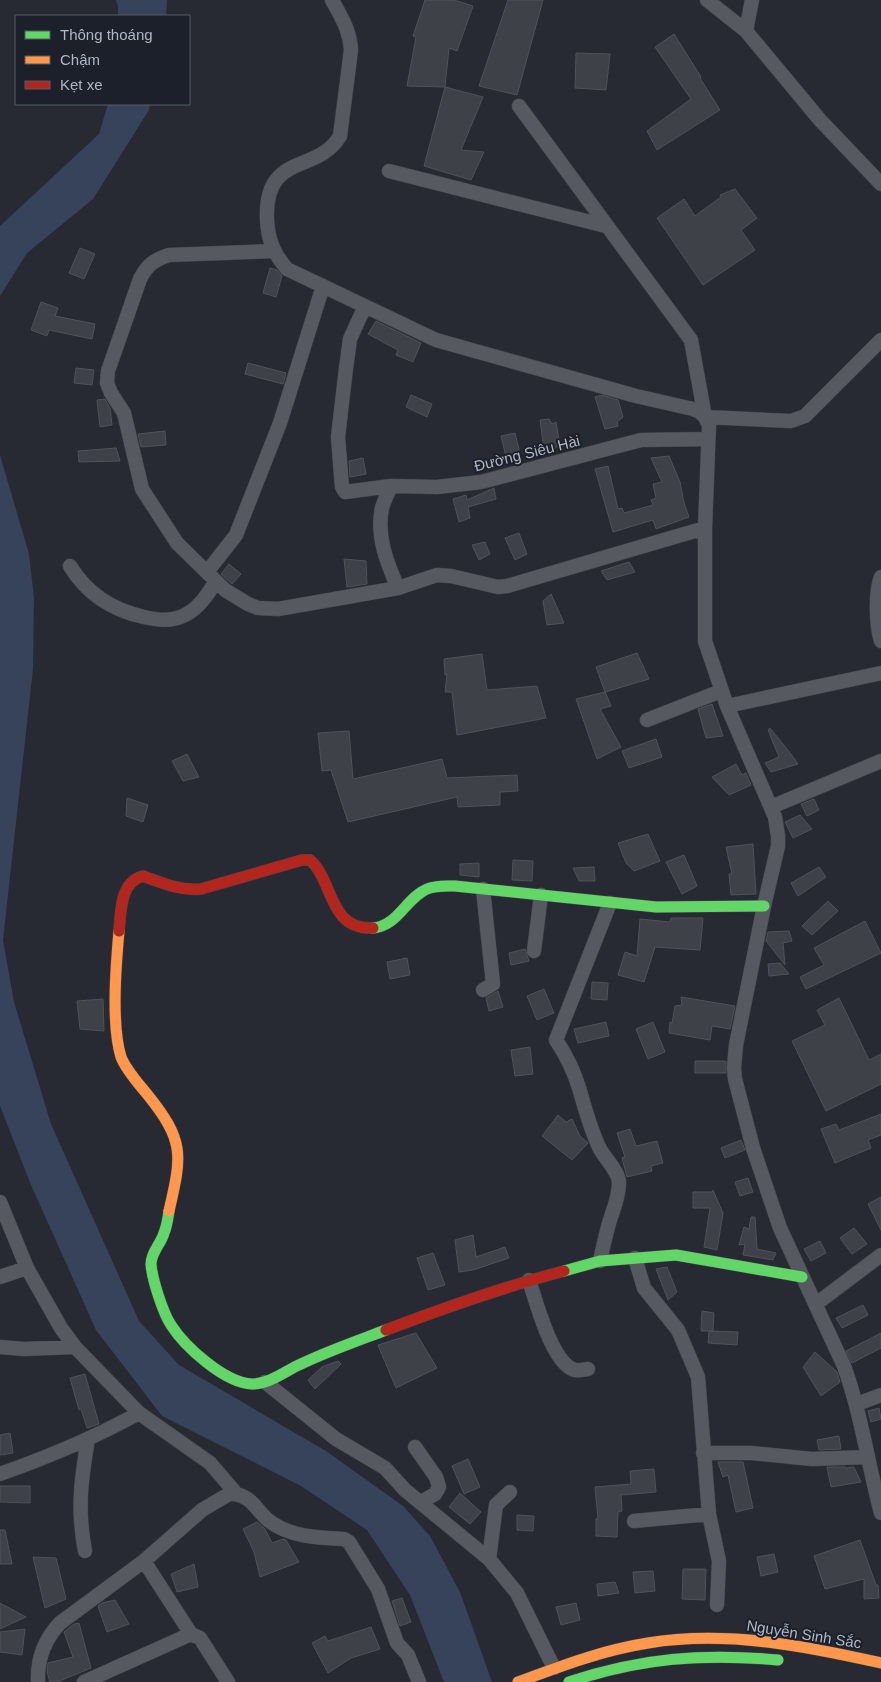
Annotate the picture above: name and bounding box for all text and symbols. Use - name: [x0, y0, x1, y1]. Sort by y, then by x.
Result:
- legend: [15, 15, 190, 105]
- text: Thông thoáng: [60, 26, 153, 43]
- text: Chậm: [60, 51, 100, 68]
- text: Kẹt xe: [60, 76, 103, 93]
- street label: Đường Siêu Hài: [472, 432, 582, 474]
- street label: Nguyễn Sinh Sắc: [745, 1617, 863, 1652]

